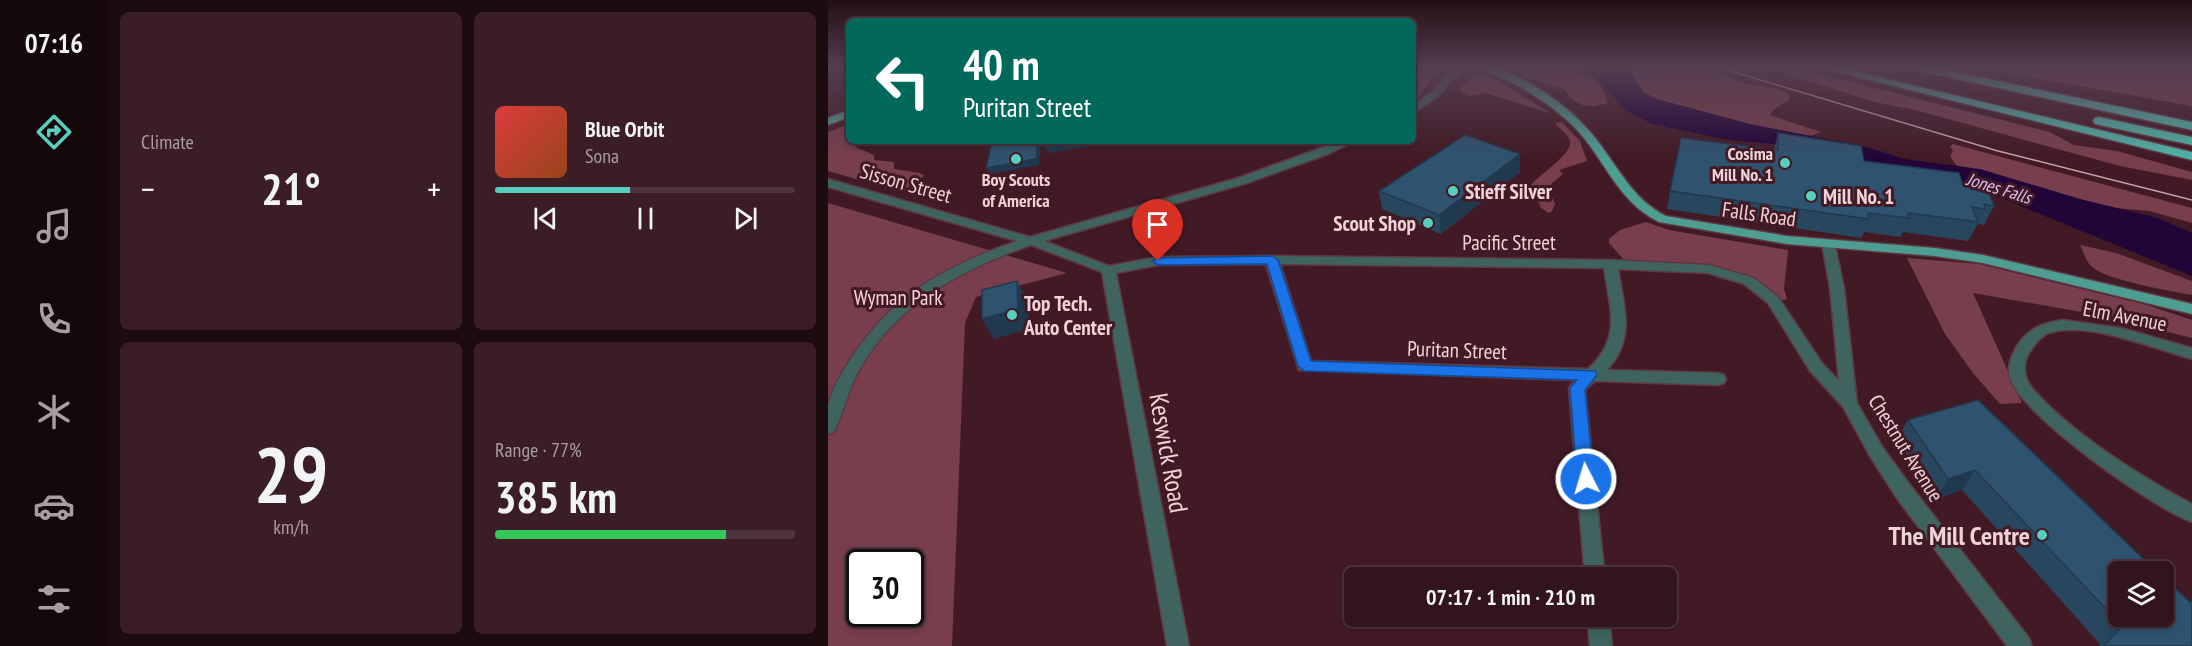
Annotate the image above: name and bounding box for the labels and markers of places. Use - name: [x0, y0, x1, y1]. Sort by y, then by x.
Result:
- place label: Cosima Mill No. 1: [1712, 142, 1773, 186]
- marker: Boy Scouts of America: [1009, 152, 1023, 166]
- marker: Cosima Mill No. 1: [1778, 156, 1792, 170]
- place label: Boy Scouts of America: [982, 168, 1050, 212]
- place label: Stieff Silver: [1465, 178, 1553, 205]
- place label: Mill No. 1: [1823, 183, 1894, 210]
- marker: Stieff Silver: [1446, 184, 1460, 198]
- marker: Mill No. 1: [1804, 189, 1818, 203]
- pin: [1132, 199, 1183, 261]
- place label: Scout Shop: [1333, 210, 1416, 237]
- marker: Scout Shop: [1421, 216, 1435, 230]
- place label: Top Tech. Auto Center: [1023, 290, 1113, 341]
- marker: Top Tech. Auto Center: [1005, 308, 1019, 322]
- place label: The Mill Centre: [1889, 519, 2030, 552]
- marker: The Mill Centre: [2035, 528, 2049, 542]

